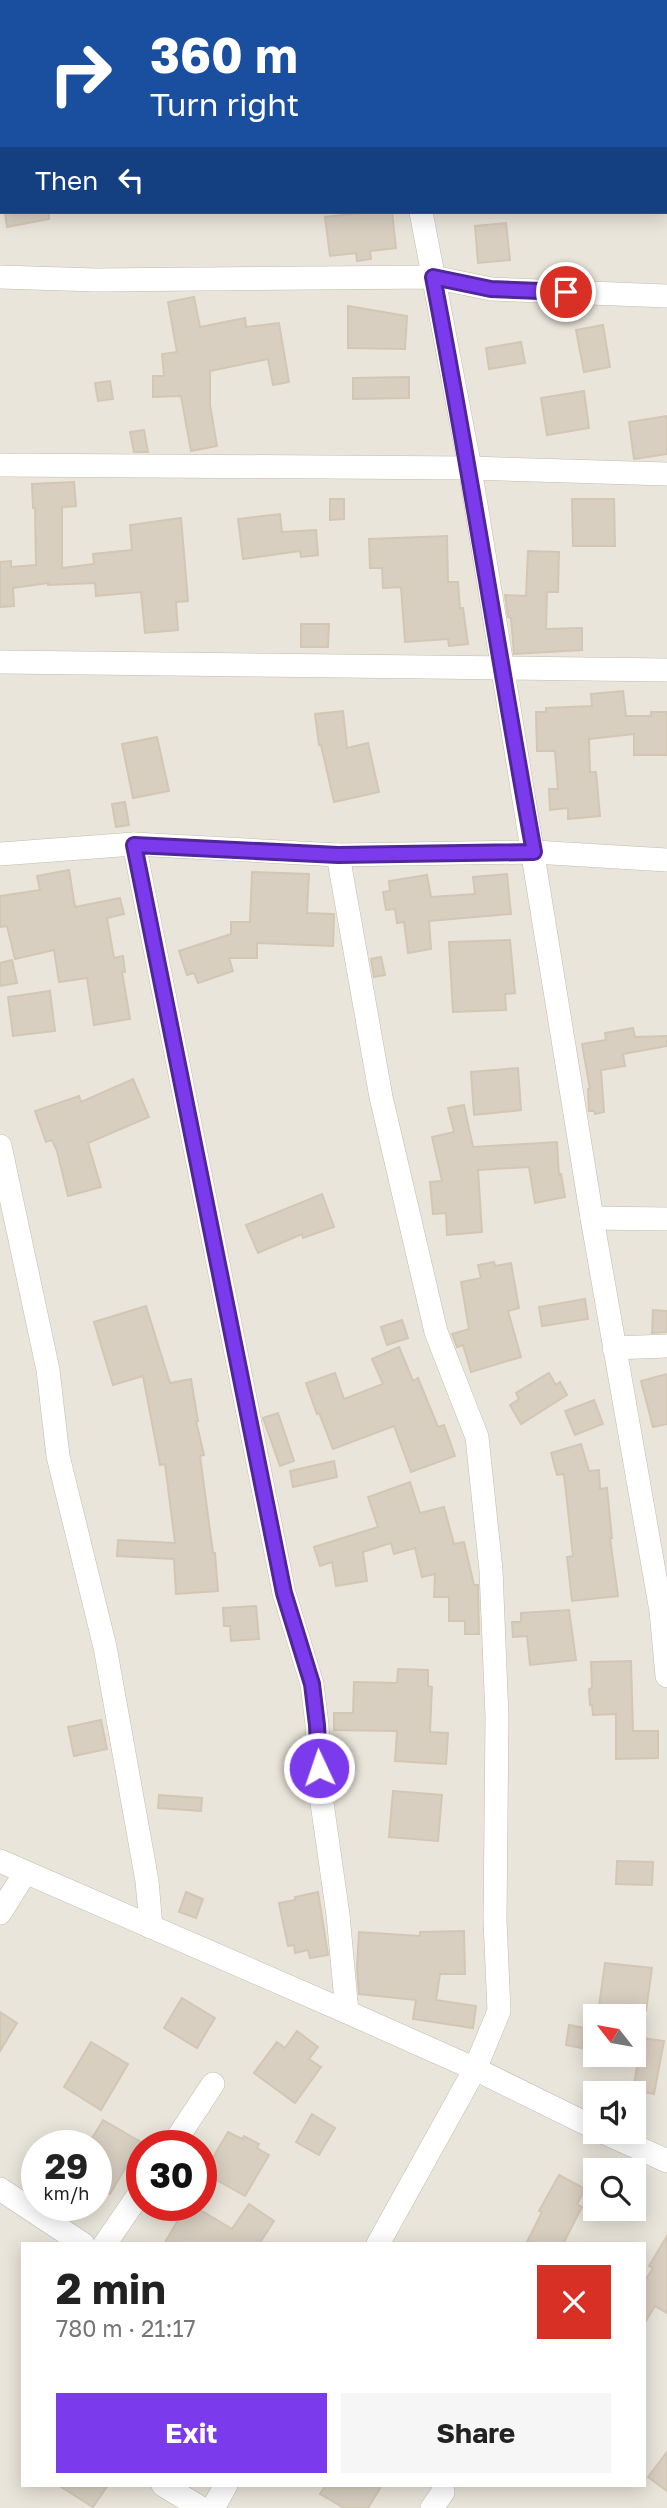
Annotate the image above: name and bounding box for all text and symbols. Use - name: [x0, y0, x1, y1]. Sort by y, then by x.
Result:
- text: 360 m: [150, 25, 298, 84]
- icon: right: [35, 28, 126, 119]
- text: Turn right: [150, 85, 299, 123]
- icon: left: [112, 161, 150, 199]
- text: Then: [35, 165, 98, 196]
- pin: [536, 262, 596, 322]
- icon: arrive: [547, 273, 585, 311]
- position arrow: [282, 1731, 356, 1805]
- north arrow: [583, 2004, 646, 2067]
- map controls: [583, 2004, 646, 2221]
- button: sound: [583, 2081, 646, 2144]
- speed limit sign: 30: [126, 2130, 217, 2221]
- text: 29: [45, 2145, 88, 2187]
- button: search: [583, 2158, 646, 2221]
- text: km/h: [44, 2182, 89, 2204]
- text: 2 min: [56, 2263, 166, 2313]
- button: close: [537, 2265, 611, 2339]
- text: 780 m · 21:17: [56, 2314, 196, 2342]
- button: Exit: [56, 2393, 327, 2473]
- button: Share: [341, 2393, 611, 2473]

